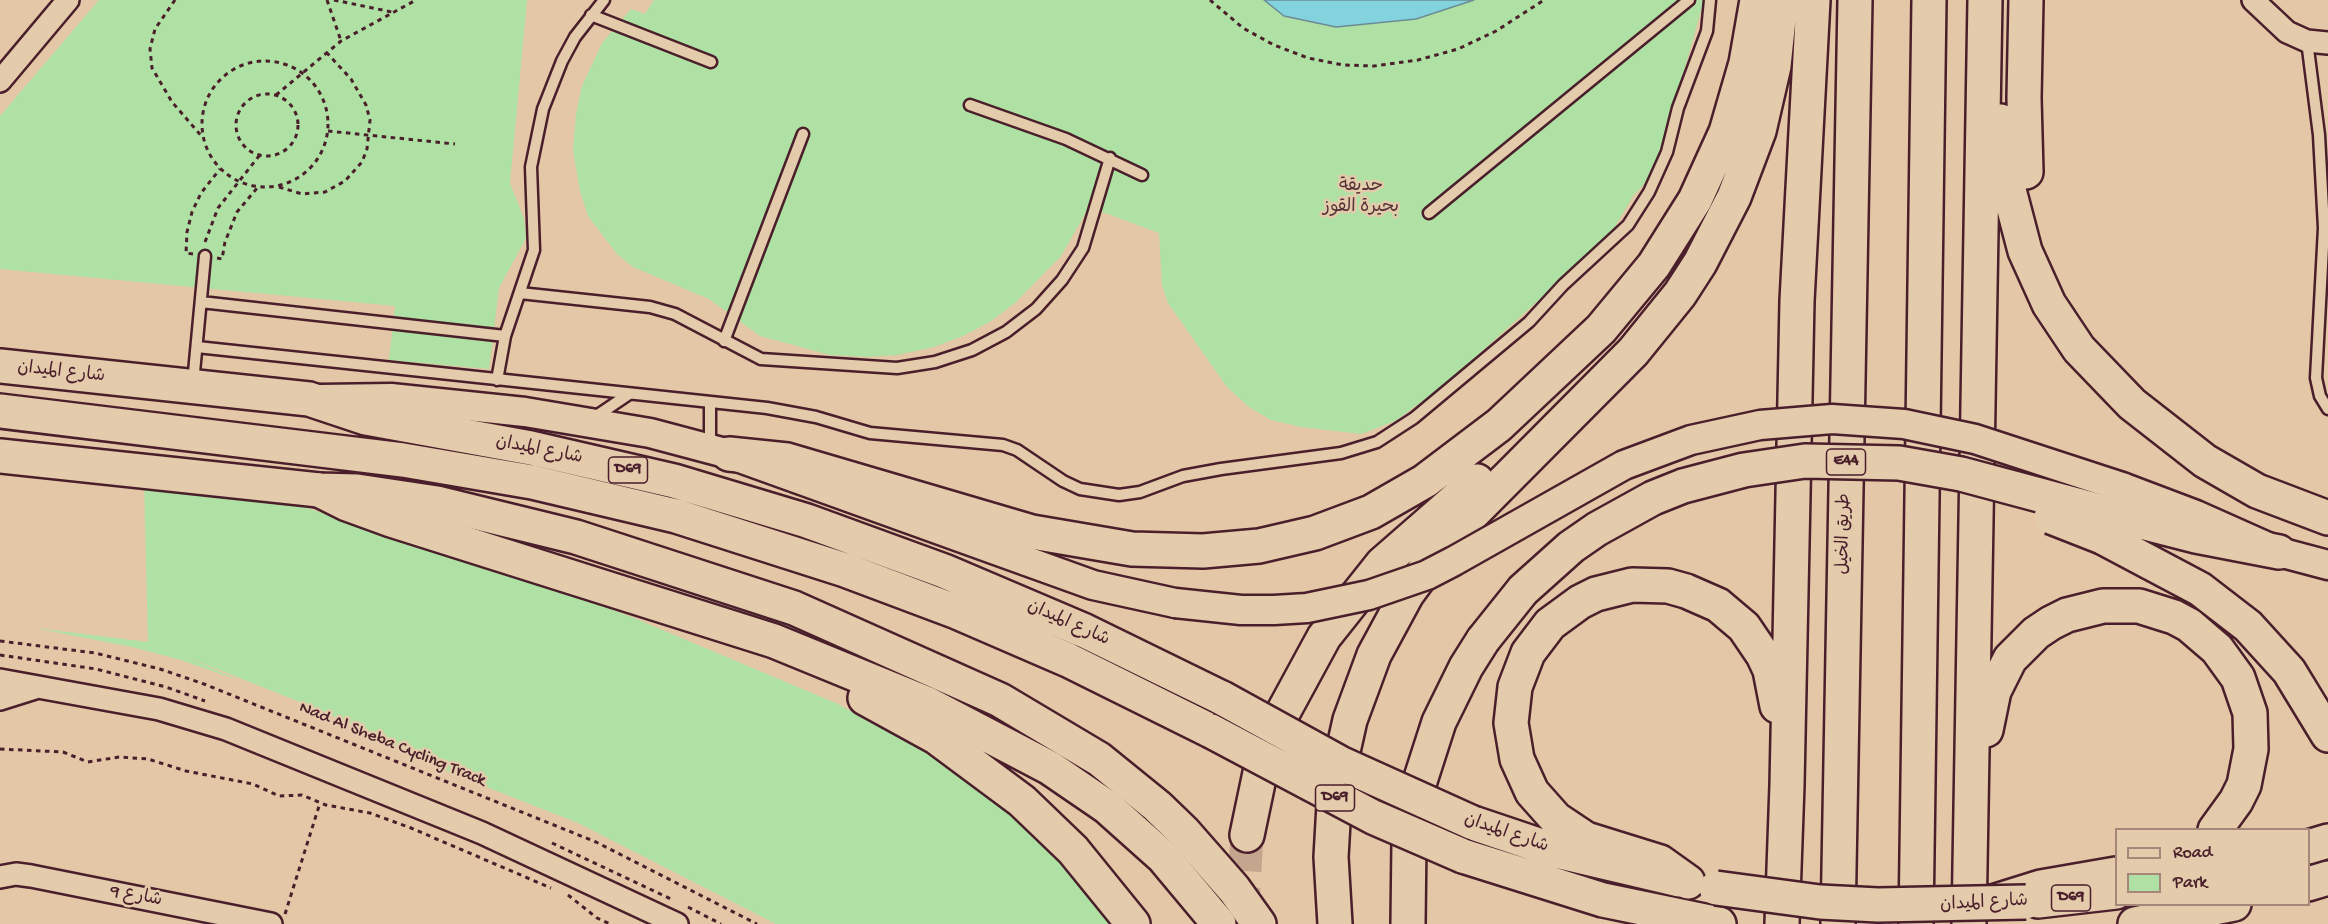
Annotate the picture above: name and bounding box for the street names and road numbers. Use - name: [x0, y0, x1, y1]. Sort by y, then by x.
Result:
- street label: شارع الميدان: [16, 358, 106, 388]
- street label: شارع الميدان: [494, 432, 584, 470]
- road number: E44: [1826, 449, 1866, 475]
- road number: D69: [608, 457, 648, 483]
- street label: طريق الخيل: [1833, 493, 1857, 575]
- street label: شارع الميدان: [1023, 596, 1113, 652]
- street label: Nad Al Sheba Cycling Track: [295, 698, 489, 792]
- road number: D69: [1316, 785, 1354, 811]
- street label: شارع الميدان: [1461, 809, 1551, 859]
- street label: شارع 9: [108, 881, 164, 913]
- road number: D69: [2052, 885, 2090, 911]
- street label: شارع الميدان: [1939, 891, 2029, 917]

